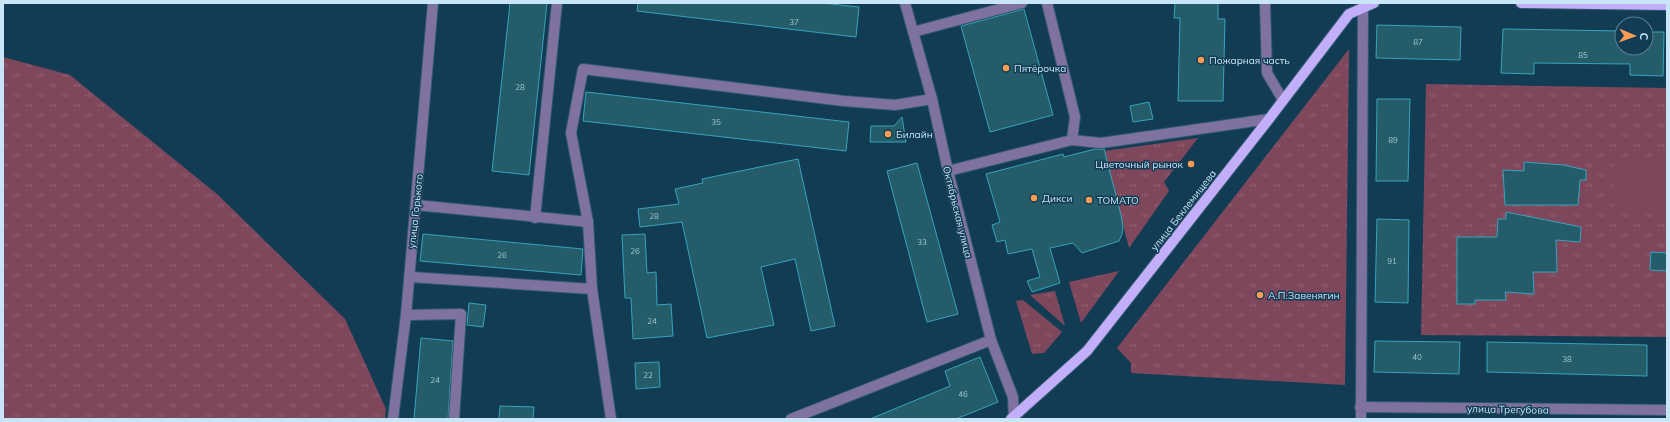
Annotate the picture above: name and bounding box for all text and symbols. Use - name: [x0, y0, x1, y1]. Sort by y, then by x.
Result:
- north arrow: [1614, 16, 1654, 56]
- house number: 37: [789, 17, 799, 27]
- text: С: [1637, 32, 1651, 41]
- house number: 87: [1413, 37, 1423, 47]
- house number: 85: [1578, 50, 1588, 60]
- place label: Пожарная часть: [1209, 54, 1290, 67]
- marker: Пожарная часть: [1196, 55, 1206, 65]
- place label: Пятёрочка: [1014, 62, 1066, 75]
- marker: Пятёрочка: [1001, 63, 1011, 73]
- house number: 28: [515, 82, 525, 92]
- house number: 35: [711, 117, 721, 127]
- place label: Билайн: [896, 128, 933, 141]
- marker: Билайн: [883, 129, 893, 139]
- house number: 89: [1388, 135, 1398, 145]
- place label: Цветочный рынок: [1095, 158, 1184, 171]
- marker: Цветочный рынок: [1186, 159, 1196, 169]
- street label: Октябрьская улица: [940, 165, 975, 259]
- street label: улица Беклемищева: [1148, 167, 1219, 253]
- street label: улица Горького: [405, 173, 426, 249]
- place label: Дикси: [1042, 192, 1072, 205]
- marker: Дикси: [1029, 193, 1039, 203]
- place label: ТОМАТО: [1097, 194, 1139, 207]
- marker: ТОМАТО: [1084, 195, 1094, 205]
- house number: 28: [649, 211, 659, 221]
- house number: 33: [917, 237, 927, 247]
- house number: 26: [630, 246, 640, 256]
- house number: 26: [497, 250, 507, 260]
- house number: 91: [1387, 256, 1397, 266]
- place label: А.П.Завенягин: [1268, 289, 1339, 302]
- marker: А.П.Завенягин: [1255, 290, 1265, 300]
- house number: 24: [647, 316, 657, 326]
- house number: 40: [1412, 352, 1422, 362]
- house number: 38: [1562, 354, 1572, 364]
- house number: 22: [643, 370, 653, 380]
- house number: 24: [430, 375, 440, 385]
- house number: 46: [958, 389, 968, 399]
- street label: улица Трегубова: [1467, 402, 1549, 417]

